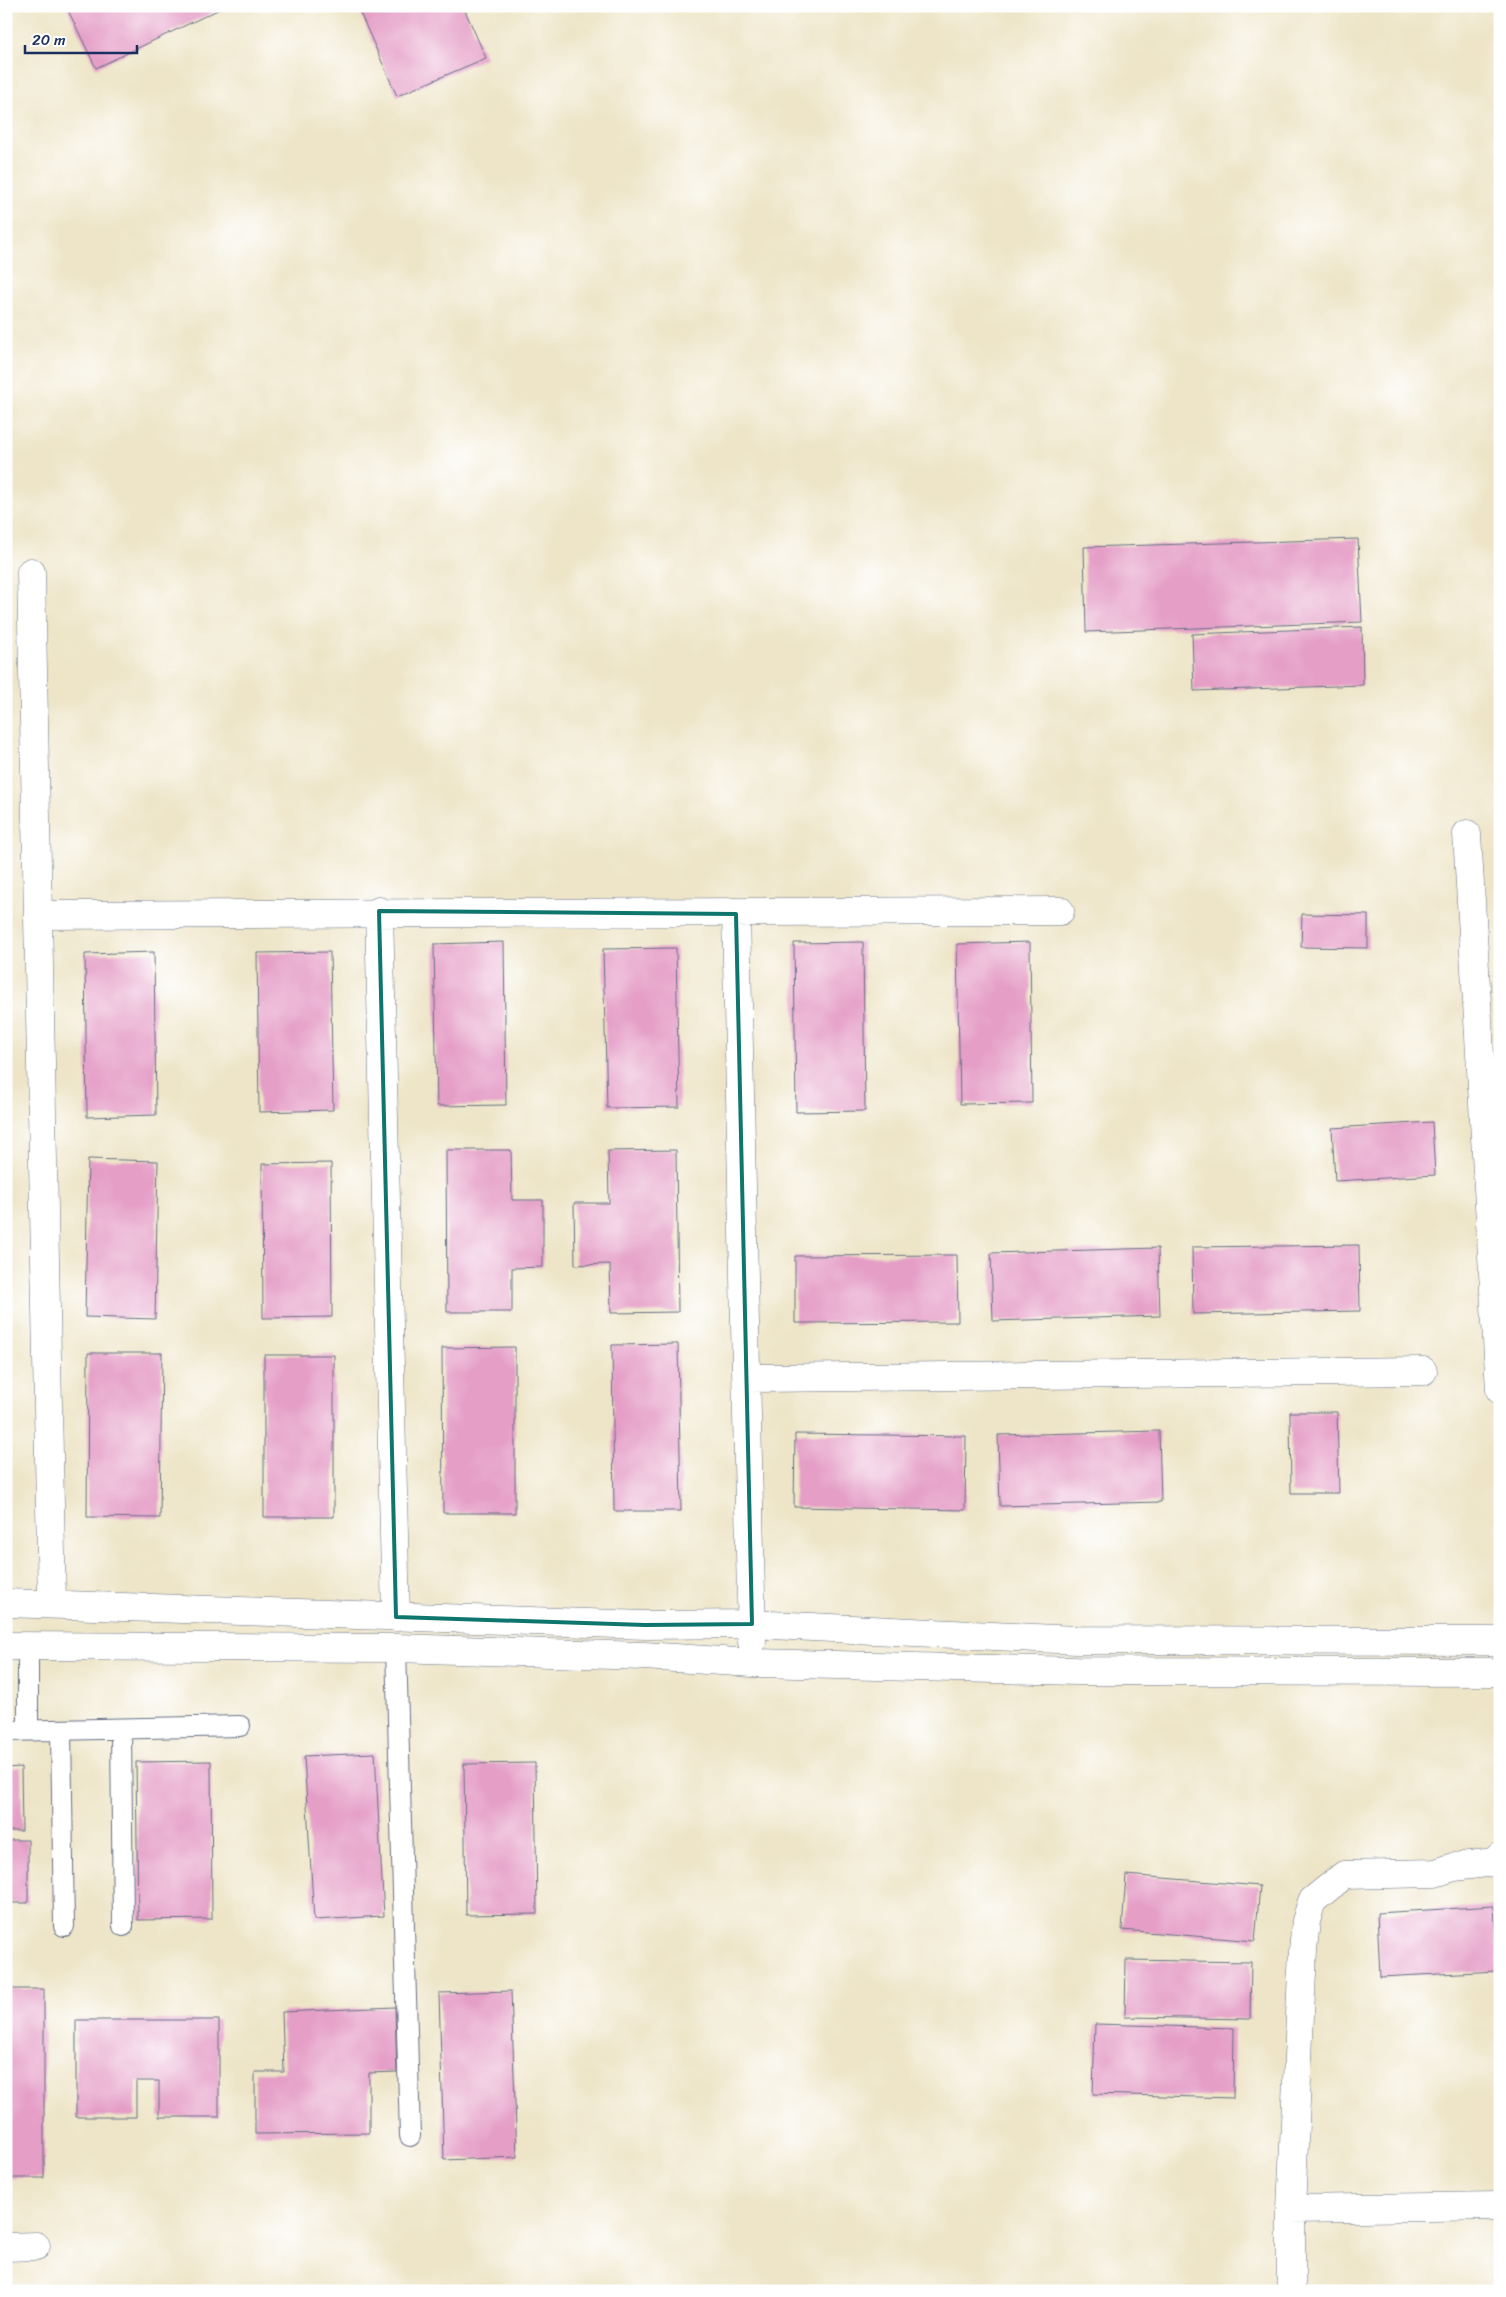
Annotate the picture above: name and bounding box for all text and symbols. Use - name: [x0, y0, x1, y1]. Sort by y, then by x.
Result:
- scale bar: [25, 22, 138, 54]
- text: 20 m: [32, 27, 66, 53]

